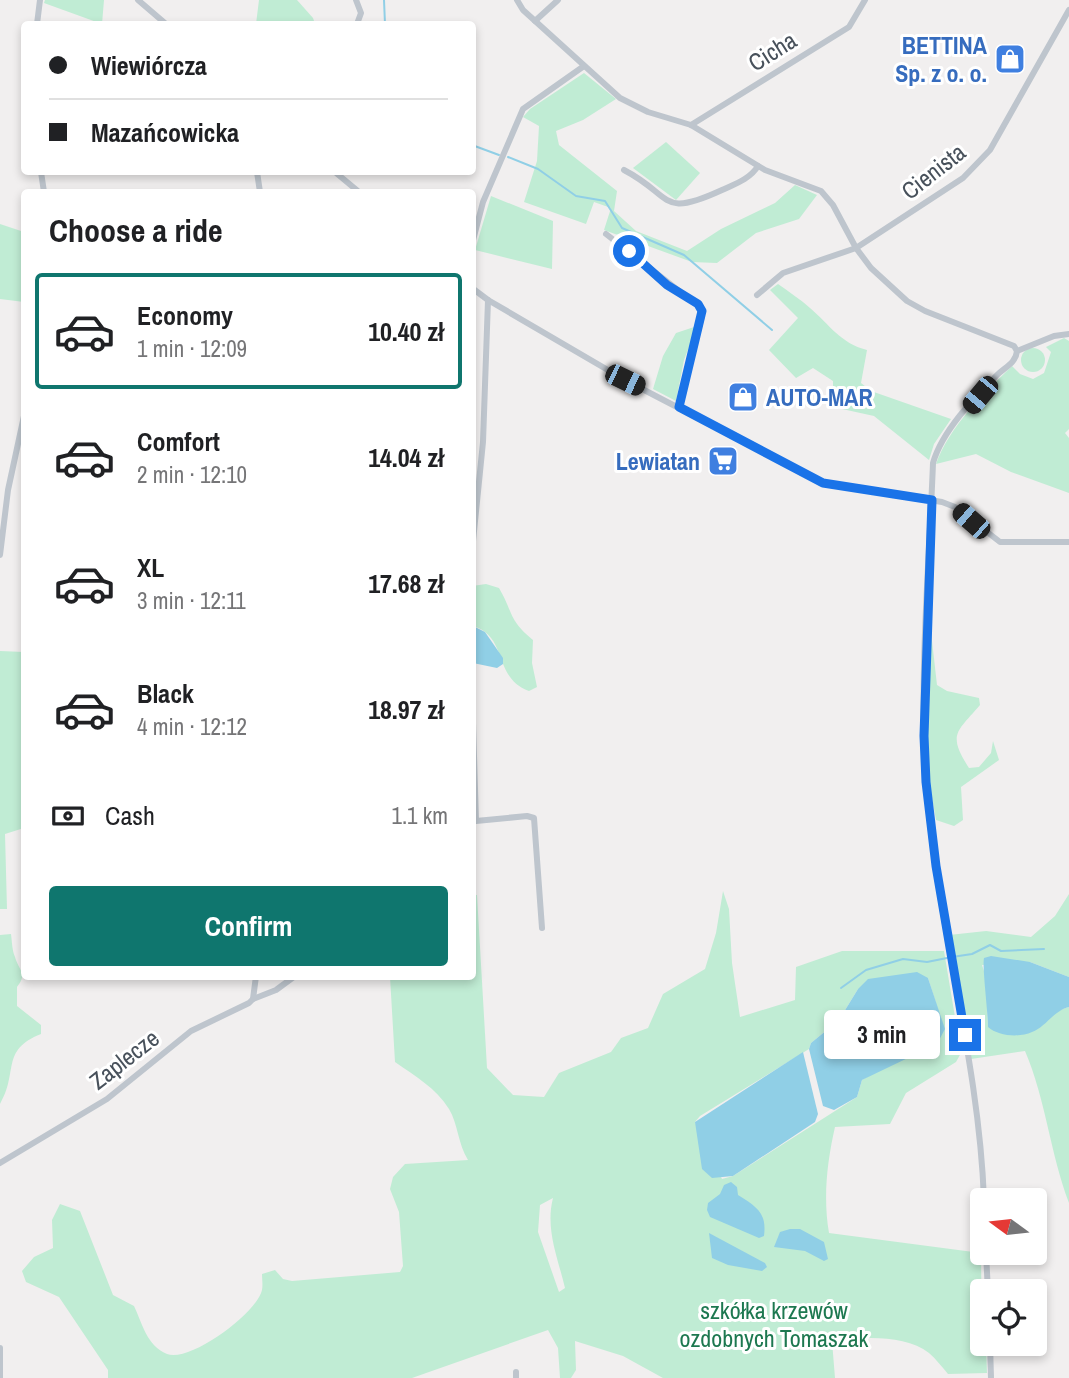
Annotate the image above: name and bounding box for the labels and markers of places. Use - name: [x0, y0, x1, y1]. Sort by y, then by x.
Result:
- place label: BETTINA Sp. z o. o.: [895, 29, 988, 89]
- shop icon: BETTINA Sp. z o. o.: [993, 42, 1027, 76]
- shop icon: AUTO-MAR: [726, 380, 760, 414]
- place label: AUTO-MAR: [766, 381, 873, 413]
- supermarket icon: Lewiatan: [706, 444, 740, 478]
- place label: Lewiatan: [616, 445, 700, 477]

